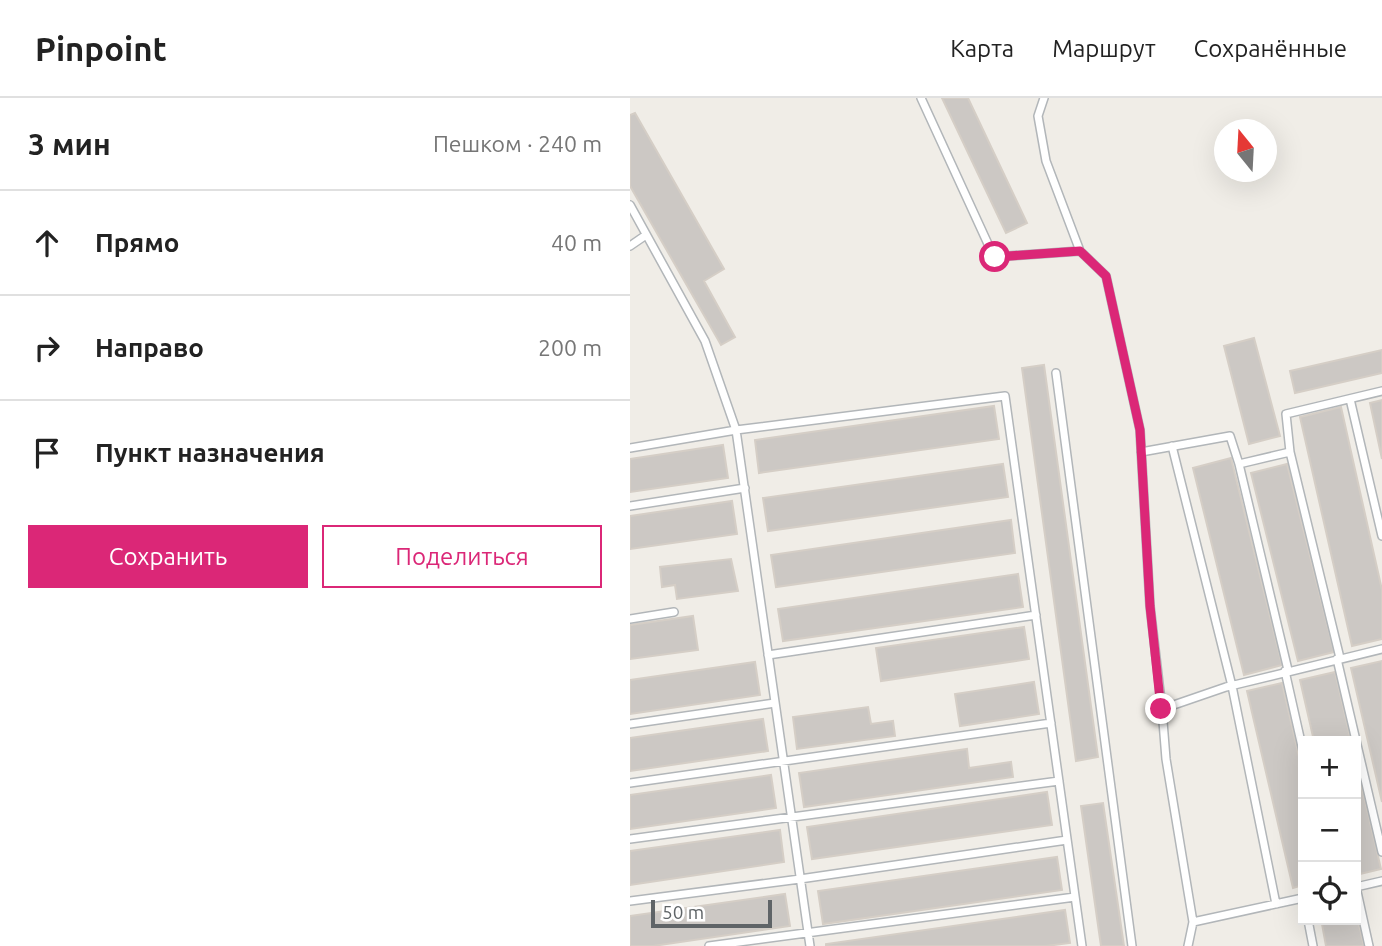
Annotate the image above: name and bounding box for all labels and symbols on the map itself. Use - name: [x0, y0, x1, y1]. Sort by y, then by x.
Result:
- north arrow: [1214, 119, 1277, 182]
- route start: [979, 241, 1010, 272]
- route end: [1145, 693, 1176, 724]
- scale bar: [651, 897, 772, 929]

